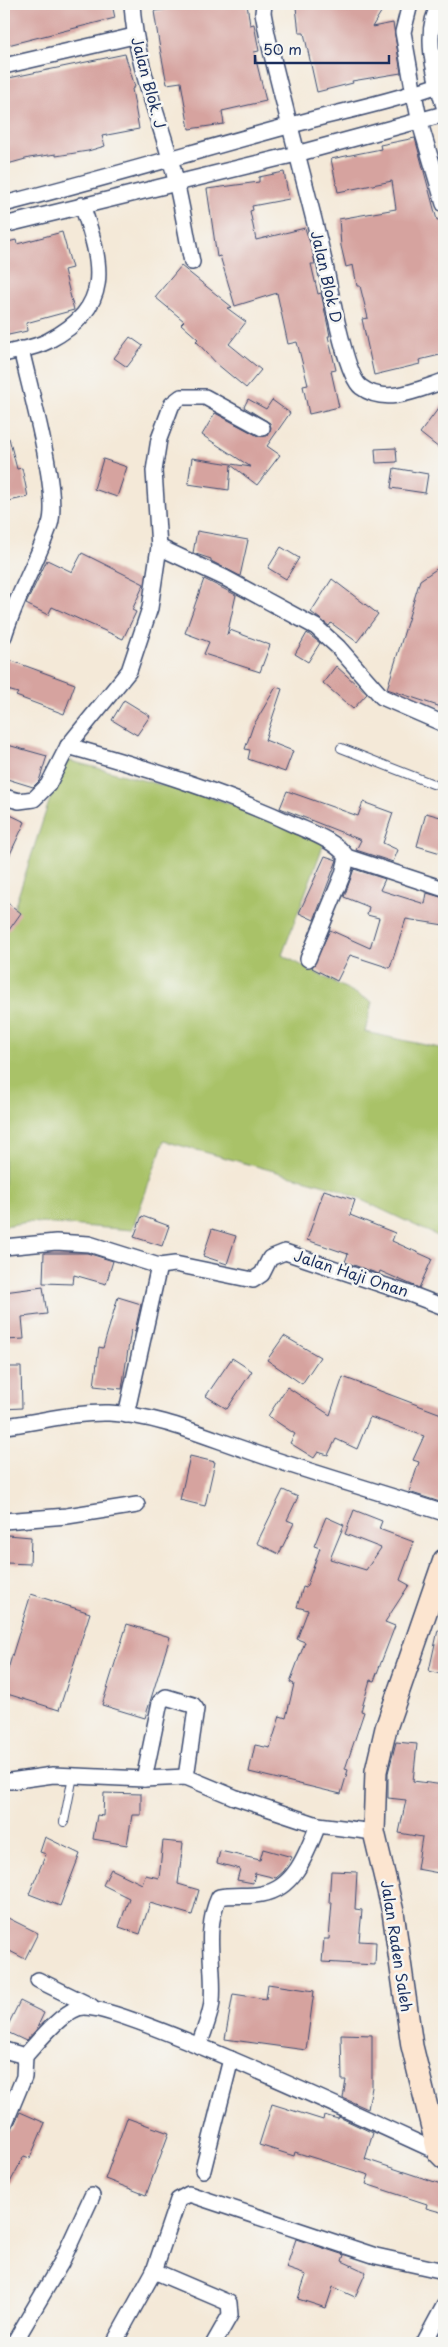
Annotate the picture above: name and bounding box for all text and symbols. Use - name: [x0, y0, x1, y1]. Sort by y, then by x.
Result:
- scale bar: [255, 32, 389, 64]
- street label: Jalan Blok. J: [126, 34, 173, 131]
- text: 50 m: [263, 37, 302, 60]
- street label: Jalan Blok D: [306, 228, 349, 325]
- street label: Jalan Haji Onan: [291, 1243, 412, 1302]
- street label: Jalan Raden Saleh: [376, 1878, 419, 2013]

